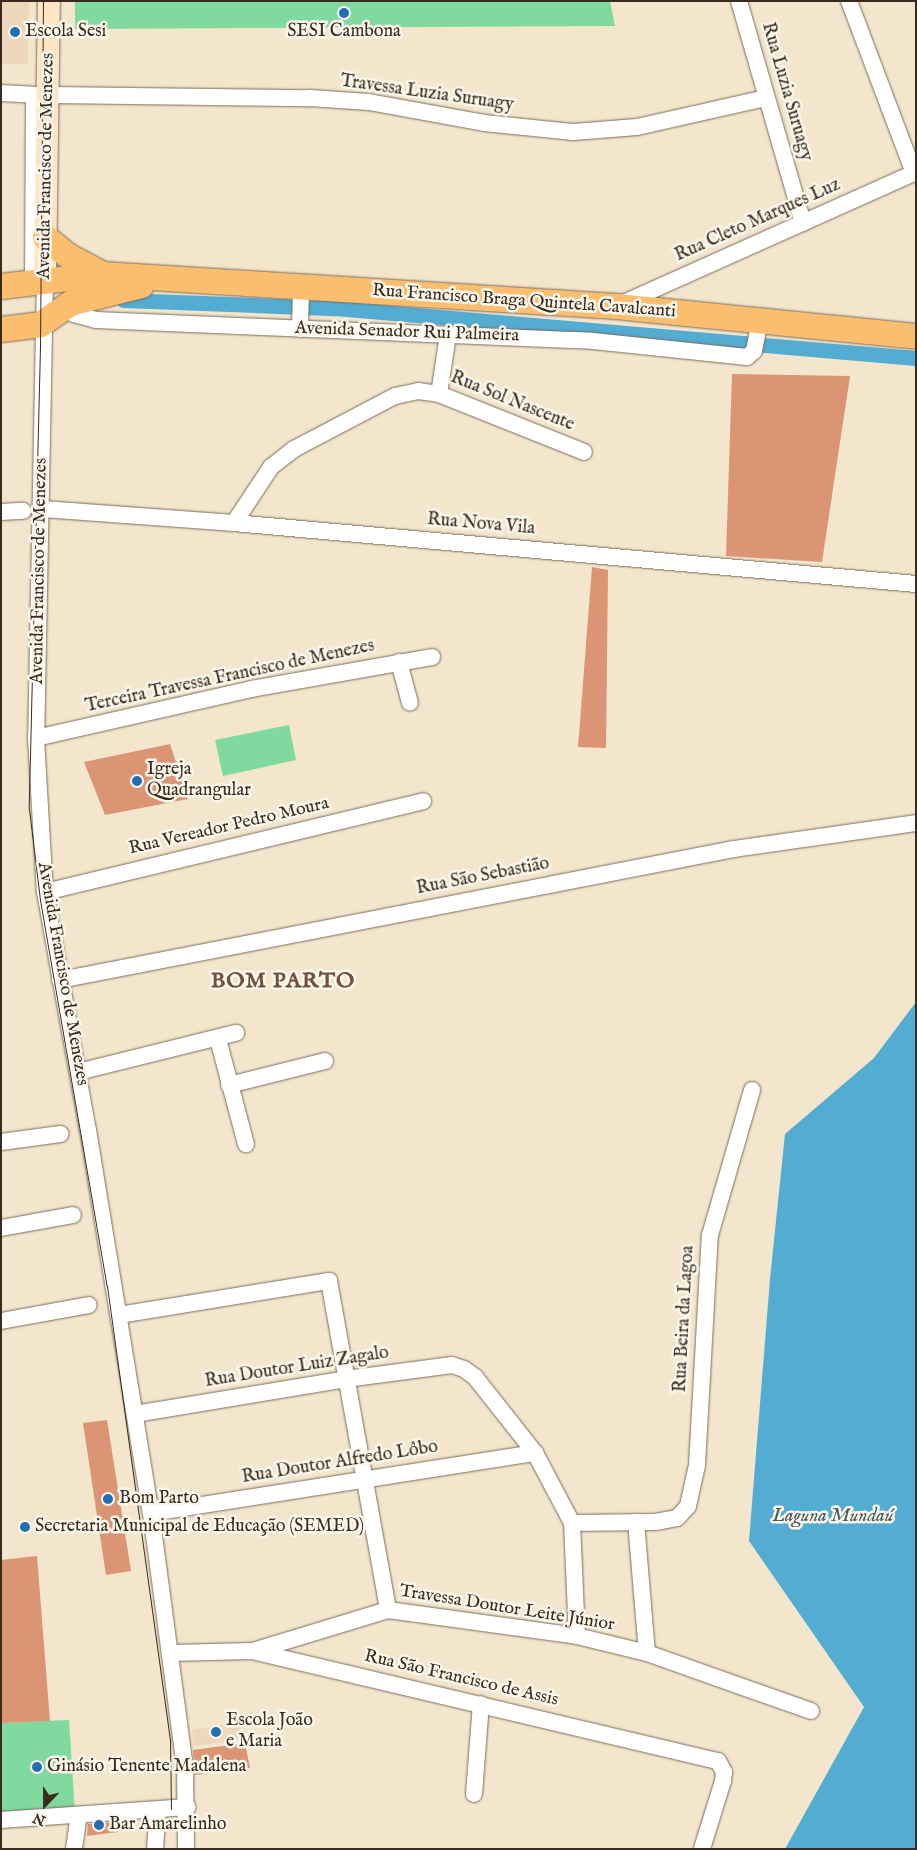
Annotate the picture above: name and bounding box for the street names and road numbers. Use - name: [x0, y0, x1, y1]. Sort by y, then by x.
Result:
- street label: Rua Luzia Suruagy: [756, 20, 816, 164]
- street label: Avenida Francisco de Menezes: [34, 53, 60, 279]
- street label: Travessa Luzia Suruagy: [339, 71, 515, 117]
- street label: Rua Cleto Marques Luz: [672, 175, 844, 267]
- street label: Rua Francisco Braga Quintela Cavalcanti: [371, 281, 677, 323]
- street label: Avenida Senador Rui Palmeira: [295, 318, 519, 348]
- street label: Rua Sol Nascente: [447, 367, 577, 437]
- street label: Avenida Francisco de Menezes: [27, 458, 53, 684]
- street label: Rua Nova Vila: [426, 510, 536, 540]
- street label: Terceira Travessa Francisco de Menezes: [83, 636, 377, 718]
- street label: Rua Vereador Pedro Moura: [127, 793, 331, 861]
- street label: Rua São Sebastião: [415, 854, 551, 900]
- street label: Avenida Francisco de Menezes: [32, 861, 92, 1087]
- street label: Rua Beira da Lagoa: [670, 1245, 700, 1393]
- street label: Rua Doutor Luiz Zagalo: [203, 1343, 391, 1393]
- street label: Rua Doutor Alfredo Lôbo: [240, 1437, 440, 1489]
- street label: Travessa Doutor Leite Júnior: [398, 1581, 616, 1637]
- street label: Rua São Francisco de Assis: [362, 1646, 560, 1712]

